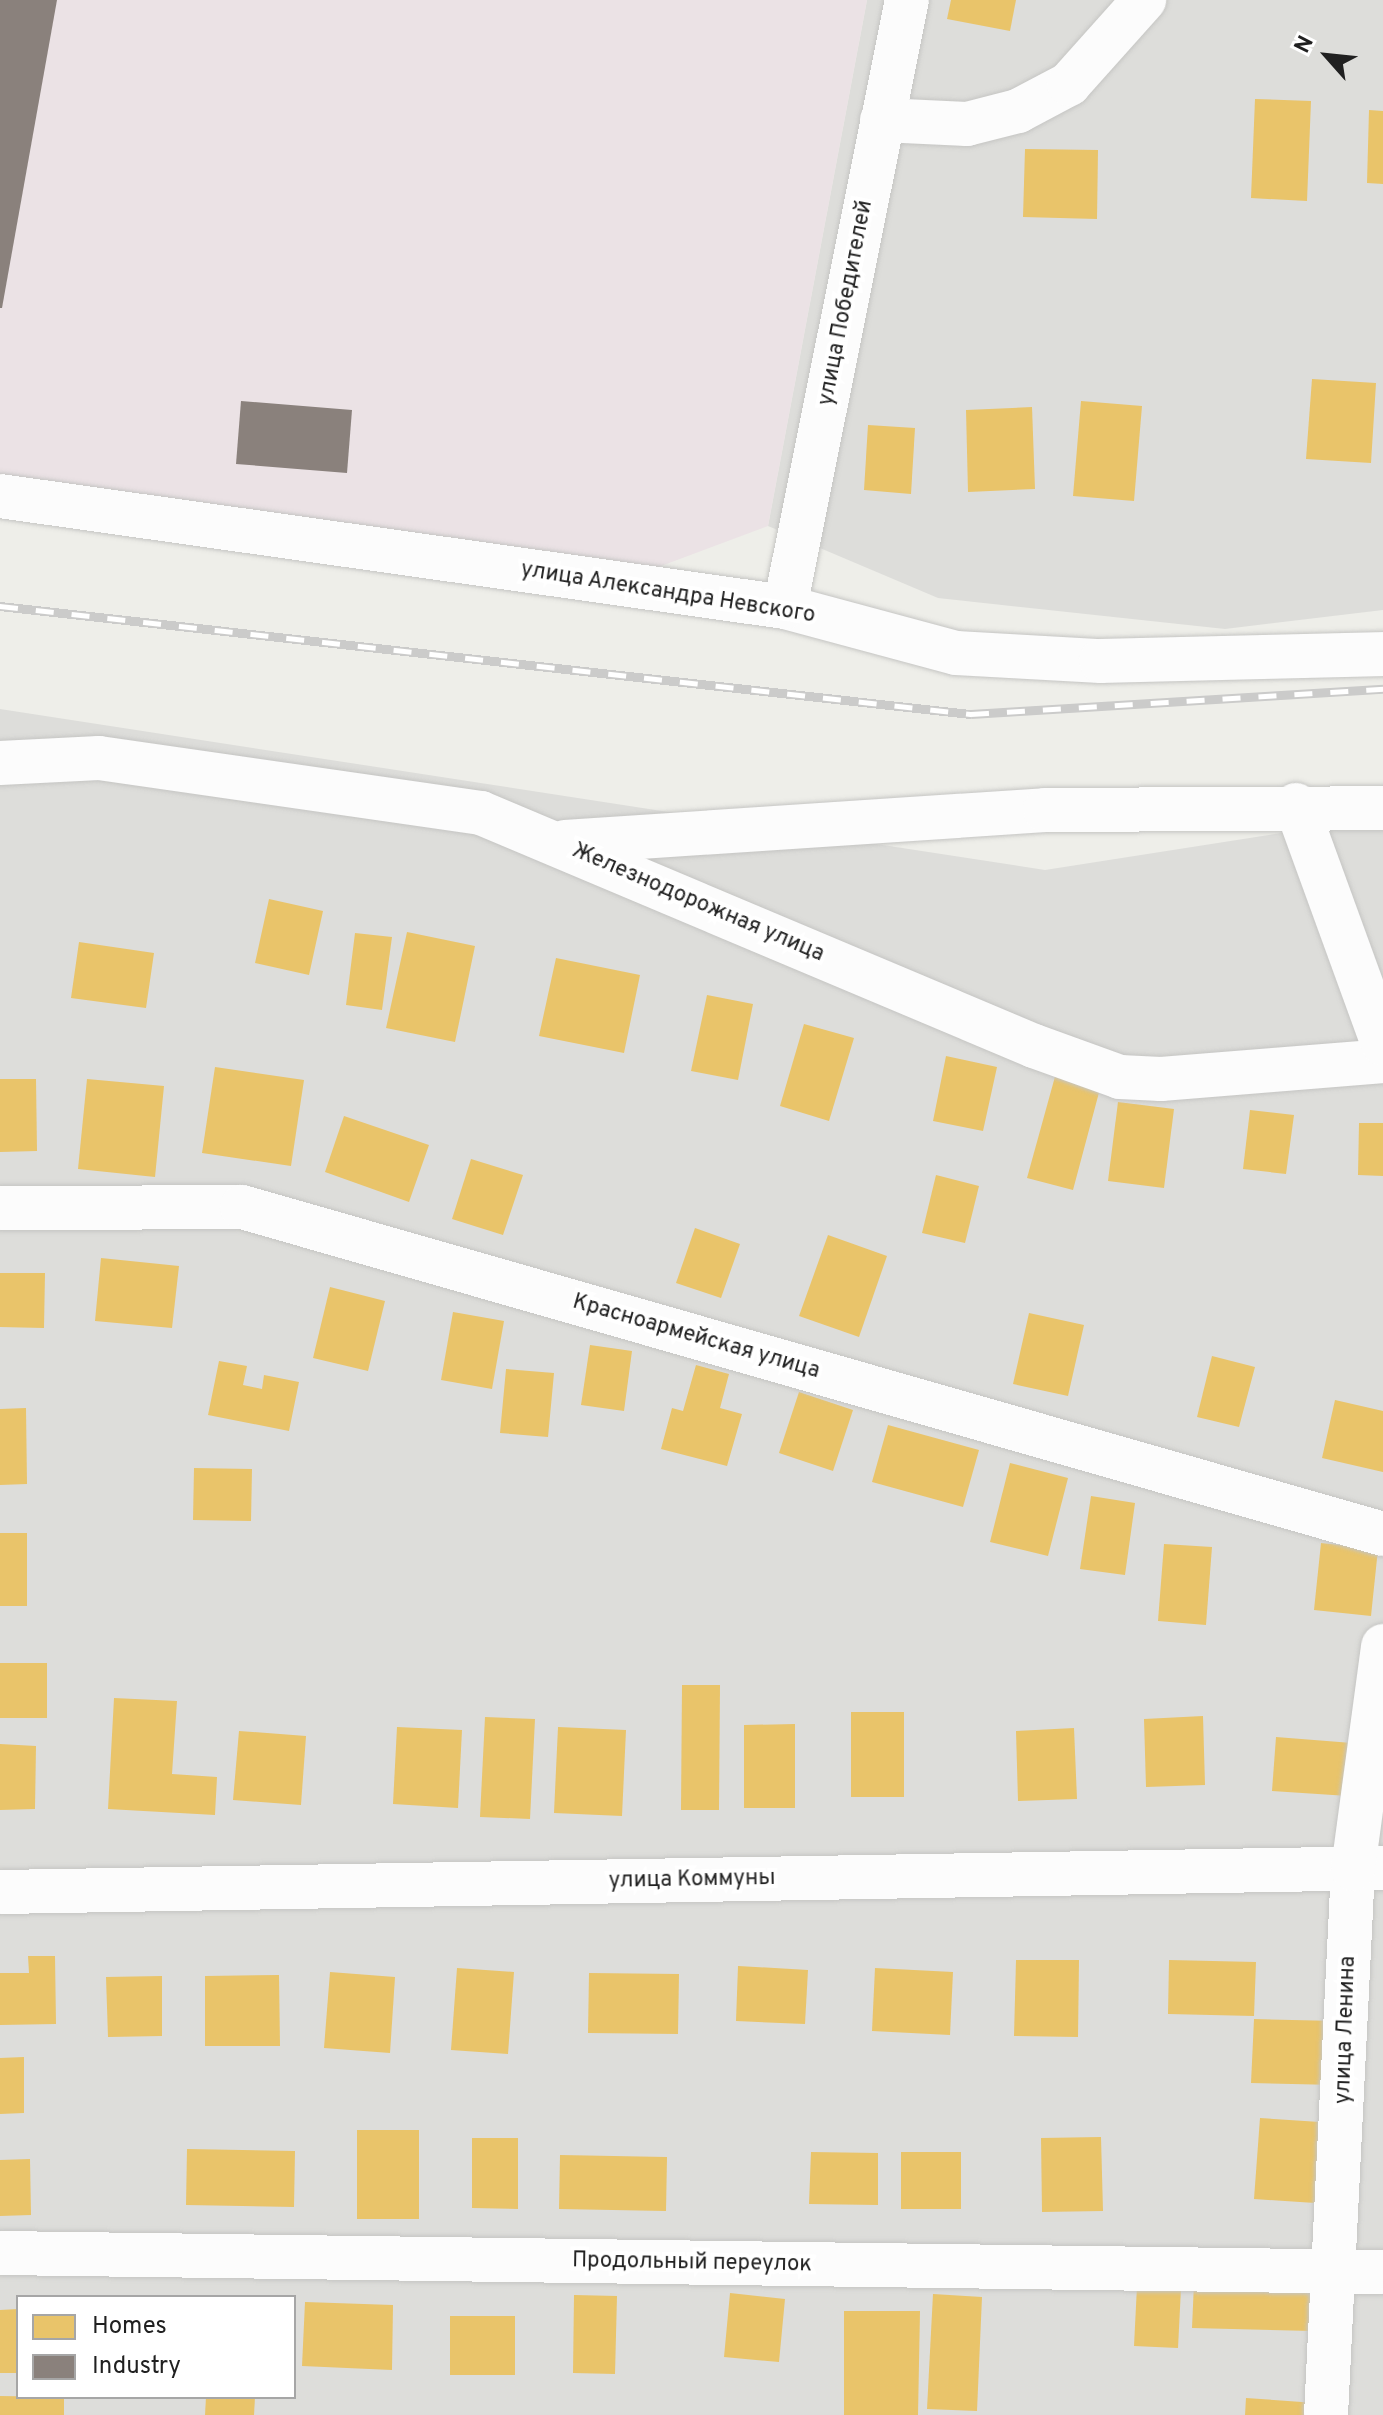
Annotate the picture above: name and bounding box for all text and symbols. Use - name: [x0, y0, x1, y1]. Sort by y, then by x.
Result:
- north arrow: [1287, 16, 1367, 96]
- text: N: [1290, 32, 1321, 58]
- street label: улица Победителей: [813, 198, 879, 408]
- street label: улица Александра Невского: [518, 557, 818, 629]
- street label: Железнодорожная улица: [568, 838, 828, 968]
- street label: Красноармейская улица: [569, 1289, 823, 1385]
- street label: улица Коммуны: [608, 1865, 776, 1895]
- street label: улица Ленина: [1330, 1955, 1362, 2105]
- street label: Продольный переулок: [572, 2248, 812, 2278]
- legend: [16, 2295, 296, 2399]
- text: Homes: [92, 2312, 167, 2342]
- text: Industry: [92, 2352, 181, 2382]

